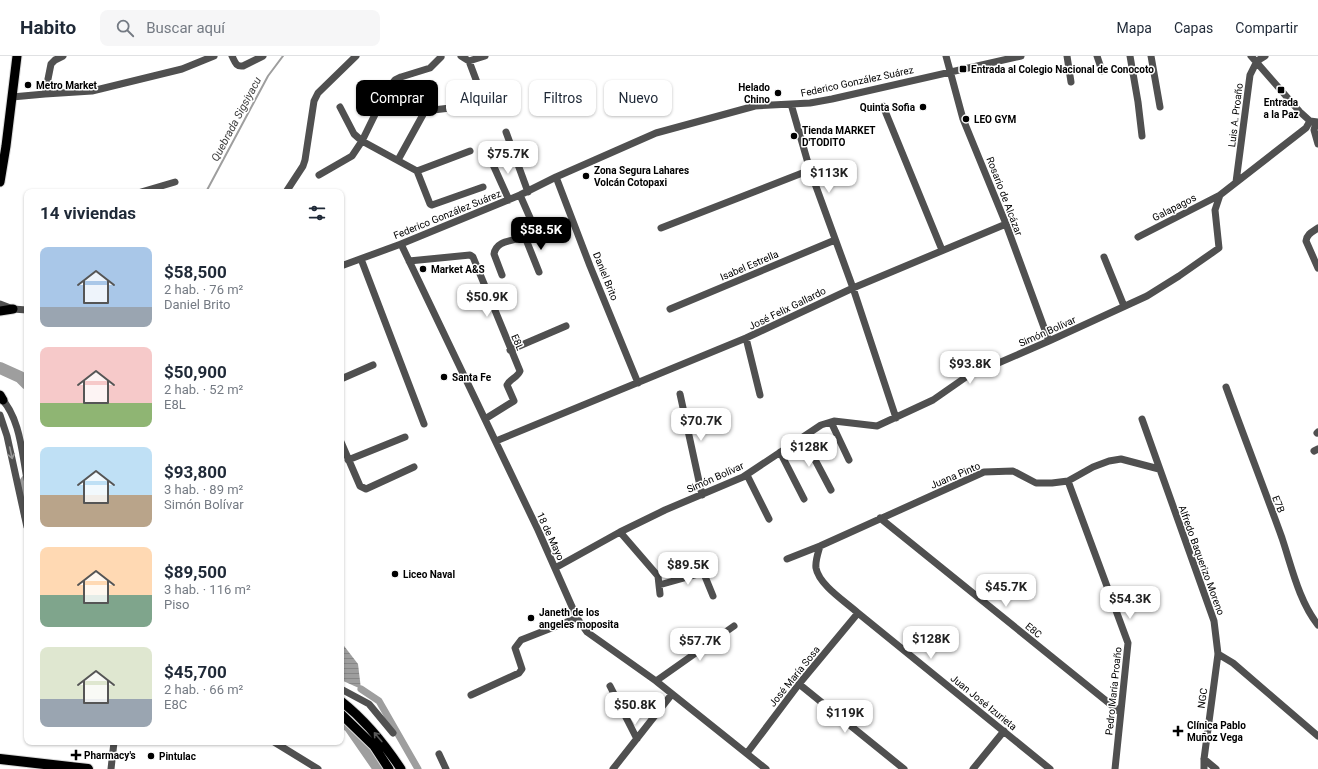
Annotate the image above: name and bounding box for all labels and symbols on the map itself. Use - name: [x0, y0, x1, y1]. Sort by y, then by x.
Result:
- street label: Federico González Suárez: [800, 64, 915, 99]
- marker: Entrada al Colegio Nacional de Conocoto: [958, 64, 968, 74]
- place label: Entrada al Colegio Nacional de Conocoto: [971, 64, 1154, 75]
- water label: Quebrada Sigsiyacu: [209, 75, 264, 164]
- marker: Metro Market: [23, 80, 33, 90]
- place label: Metro Market: [36, 80, 98, 91]
- place label: Helado Chino: [738, 82, 770, 105]
- street label: Luis A. Proaño: [1226, 82, 1245, 148]
- marker: Entrada a la Paz: [1276, 85, 1286, 95]
- marker: Helado Chino: [773, 88, 783, 98]
- place label: Entrada a la Paz: [1263, 97, 1299, 120]
- place label: Quinta Sofia: [860, 102, 916, 113]
- marker: Quinta Sofia: [918, 102, 928, 112]
- marker: LEO GYM: [961, 114, 971, 124]
- place label: LEO GYM: [974, 114, 1016, 125]
- place label: Tienda MARKET D'TODITO: [802, 125, 876, 148]
- marker: Tienda MARKET D'TODITO: [789, 131, 799, 141]
- pin: $75.7K: [475, 141, 541, 175]
- street label: Rosario de Alcázar: [984, 155, 1025, 238]
- pin: $113K: [801, 160, 857, 194]
- place label: Zona Segura Lahares Volcán Cotopaxi: [594, 165, 689, 188]
- marker: Zona Segura Lahares Volcán Cotopaxi: [581, 171, 591, 181]
- street label: Federico González Suárez: [392, 188, 503, 241]
- street label: Galapagos: [1150, 192, 1198, 223]
- pin: $58.5K: [508, 217, 574, 251]
- street label: Isabel Estrella: [718, 248, 780, 283]
- street label: Daniel Brito: [591, 250, 620, 302]
- marker: Market A&S: [418, 264, 428, 274]
- place label: Market A&S: [431, 264, 485, 275]
- pin: $50.9K: [454, 284, 520, 318]
- street label: José Felix Gallardo: [747, 285, 828, 332]
- street label: Simón Bolívar: [1017, 314, 1078, 349]
- street label: E8L: [509, 332, 526, 353]
- pin: $93.8K: [937, 351, 1003, 385]
- marker: Santa Fe: [439, 372, 449, 382]
- place label: Santa Fe: [452, 372, 492, 383]
- pin: $70.7K: [668, 408, 734, 442]
- pin: $128K: [781, 434, 837, 468]
- one-way arrow: [8, 446, 16, 459]
- street label: Simón Bolívar: [685, 460, 746, 495]
- street label: Juana Pinto: [929, 460, 982, 491]
- street label: E7B: [1270, 494, 1287, 514]
- street label: Alfredo Baquerizo Moreno: [1176, 504, 1227, 617]
- street label: 18 de Mayo: [535, 510, 567, 562]
- pin: $89.5K: [655, 552, 721, 586]
- marker: Liceo Naval: [390, 569, 400, 579]
- place label: Liceo Naval: [403, 569, 455, 580]
- pin: $45.7K: [973, 574, 1039, 608]
- pin: $54.3K: [1097, 586, 1163, 620]
- place label: Janeth de los angeles moposita: [539, 607, 619, 630]
- marker: Janeth de los angeles moposita: [526, 613, 536, 623]
- street label: E8C: [1023, 621, 1044, 641]
- pin: $128K: [903, 626, 959, 660]
- pin: $57.7K: [667, 628, 733, 662]
- street label: José María Sosa: [767, 644, 822, 709]
- street label: Pedro María Proaño: [1103, 646, 1124, 736]
- street label: Juan José Izurieta: [948, 672, 1019, 732]
- street label: NGC: [1196, 687, 1209, 709]
- pin: $50.8K: [602, 692, 668, 726]
- pin: $119K: [817, 700, 873, 734]
- place label: Clínica Pablo Muñoz Vega: [1187, 720, 1246, 743]
- marker: Clínica Pablo Muñoz Vega: [1172, 725, 1184, 737]
- one-way arrow: [374, 732, 383, 743]
- marker: Pharmacy's: [71, 750, 81, 760]
- place label: Pharmacy's: [84, 750, 136, 761]
- marker: Pintulac: [146, 751, 156, 761]
- place label: Pintulac: [159, 751, 196, 762]

